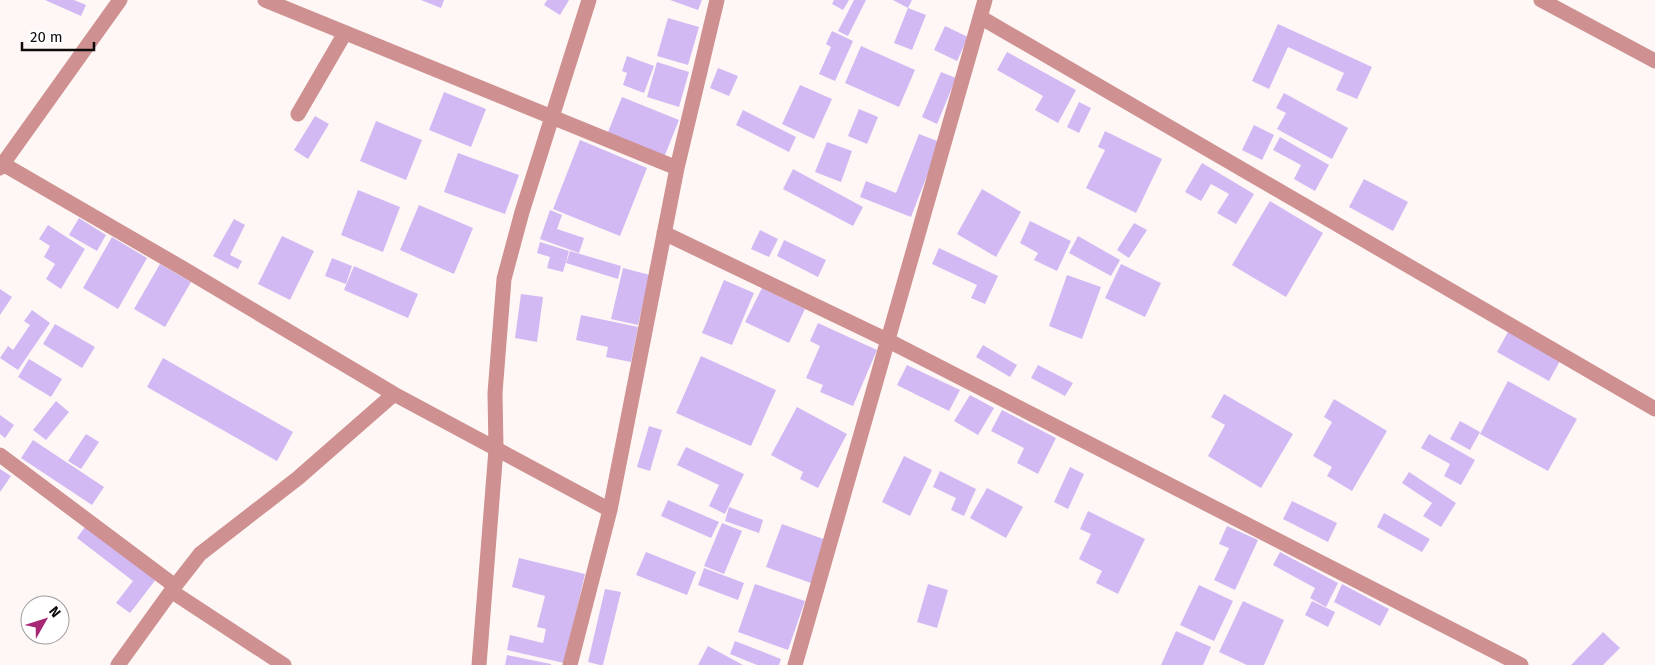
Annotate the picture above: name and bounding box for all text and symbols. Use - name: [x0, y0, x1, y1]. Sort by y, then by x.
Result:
- scale bar: [22, 20, 95, 52]
- text: 20 m: [30, 28, 63, 46]
- north arrow: [20, 595, 70, 645]
- text: N: [45, 603, 64, 621]

